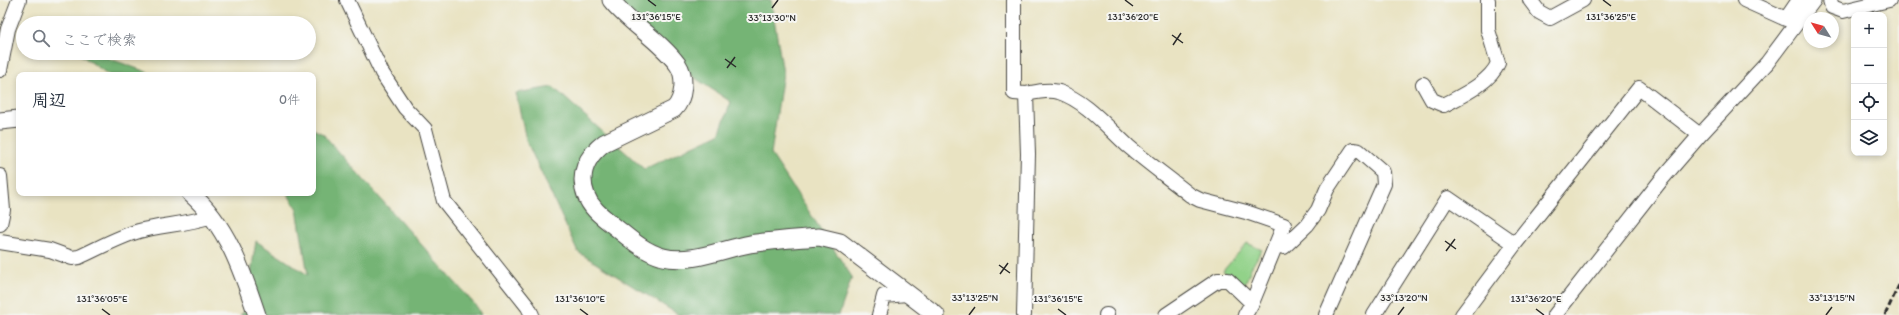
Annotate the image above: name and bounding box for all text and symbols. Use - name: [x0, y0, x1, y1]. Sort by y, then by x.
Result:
- text: 131°36'15"E: [631, 10, 681, 23]
- text: 131°36'20"E: [1108, 10, 1159, 23]
- text: 131°36'25"E: [1586, 10, 1636, 23]
- text: 33°13'30"N: [748, 11, 796, 24]
- north arrow: [1803, 12, 1839, 48]
- map controls: [1851, 12, 1887, 156]
- button: +: [1851, 12, 1887, 48]
- search box: [16, 16, 316, 60]
- icon: search: [30, 27, 52, 49]
- text: ここで検索: [62, 31, 137, 49]
- button: −: [1851, 48, 1887, 84]
- button: locate: [1851, 84, 1887, 120]
- text: 周辺: [32, 90, 66, 110]
- text: 0件: [279, 92, 300, 107]
- button: layers: [1851, 120, 1887, 156]
- text: 33°13'25"N: [952, 291, 999, 304]
- text: 33°13'20"N: [1380, 291, 1428, 304]
- text: 33°13'15"N: [1809, 291, 1855, 304]
- text: 131°36'05"E: [77, 292, 128, 305]
- text: 131°36'10"E: [555, 292, 606, 305]
- text: 131°36'15"E: [1033, 292, 1083, 305]
- text: 131°36'20"E: [1511, 292, 1562, 305]

